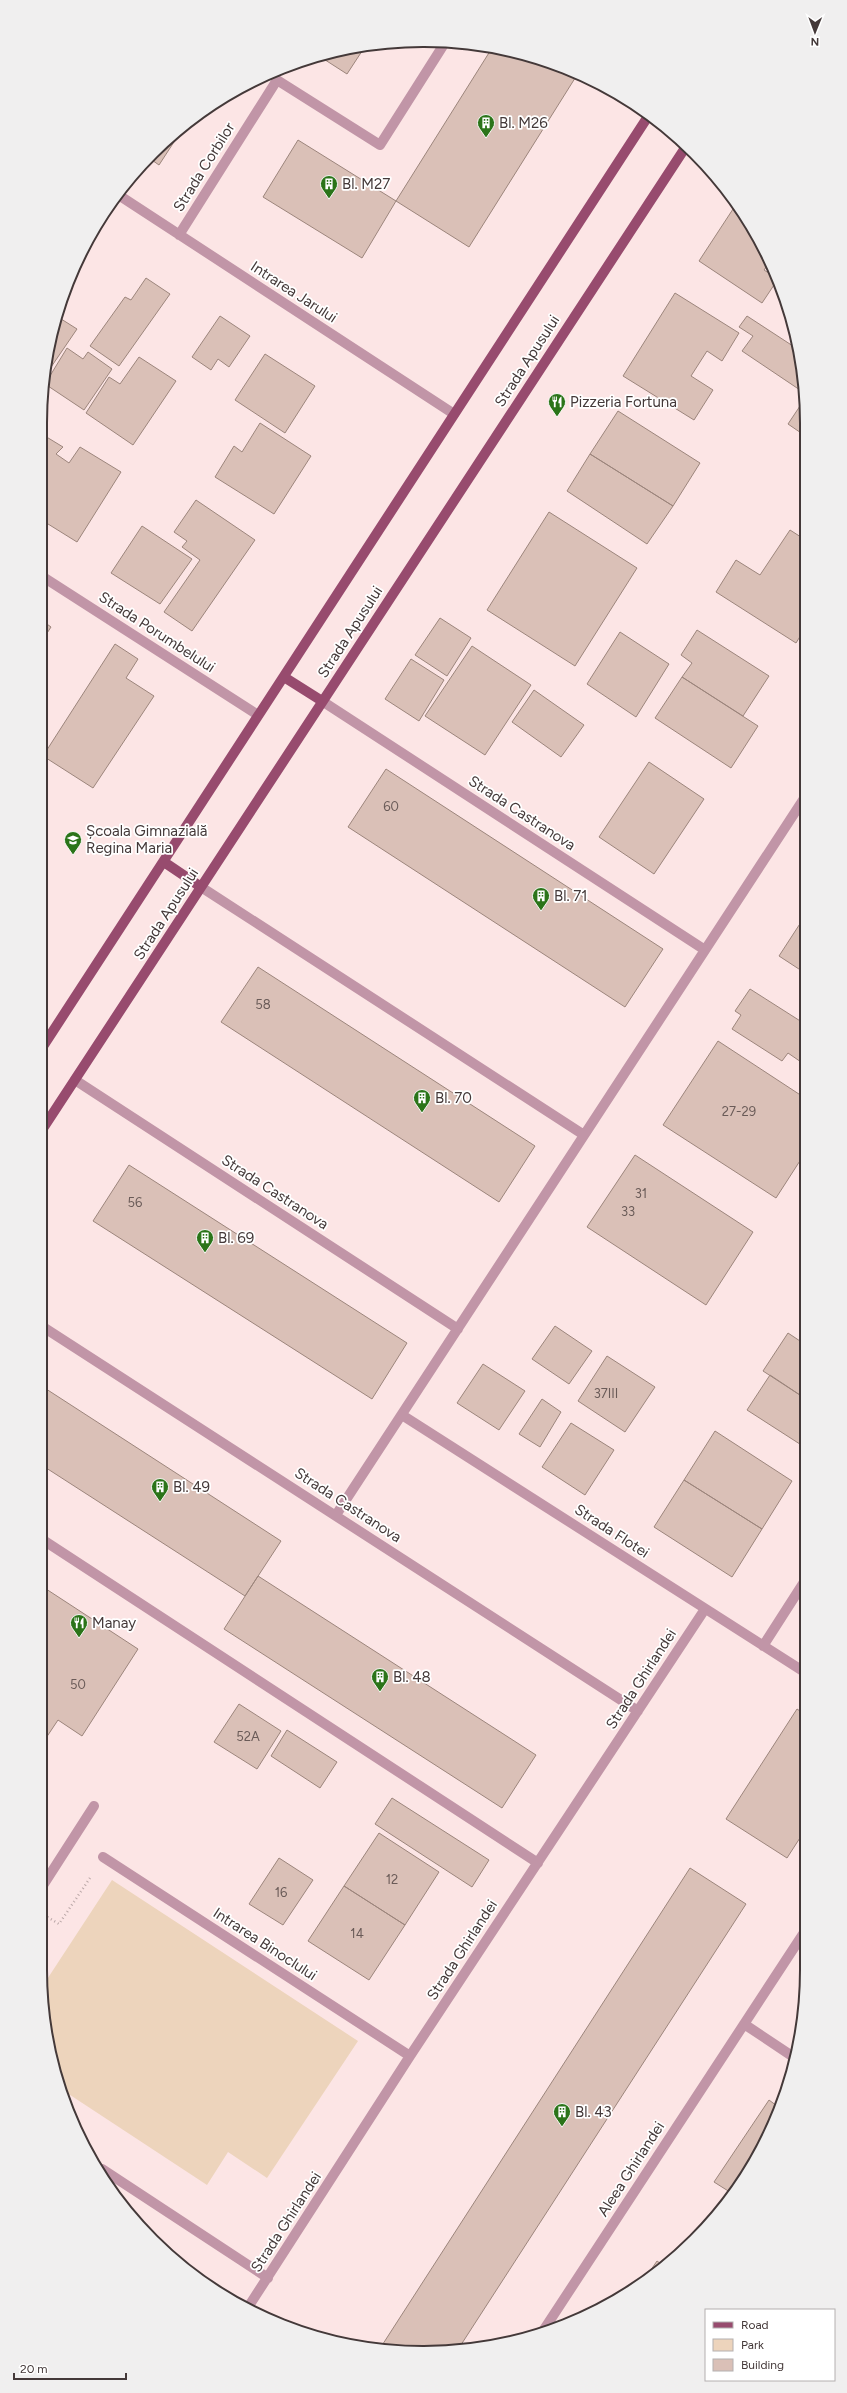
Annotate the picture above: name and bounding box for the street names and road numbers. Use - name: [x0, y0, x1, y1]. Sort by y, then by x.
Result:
- street label: Strada Corbilor: [169, 119, 239, 215]
- street label: Intrarea Jarului: [247, 257, 341, 327]
- street label: Strada Apusului: [491, 312, 563, 410]
- street label: Strada Apusului: [314, 583, 386, 681]
- street label: Strada Porumbelului: [95, 588, 219, 676]
- street label: Strada Castranova: [465, 772, 579, 854]
- street label: Strada Apusului: [130, 865, 202, 963]
- street label: Strada Castranova: [218, 1151, 332, 1233]
- street label: Strada Castranova: [291, 1464, 405, 1546]
- street label: Strada Flotei: [571, 1500, 653, 1562]
- street label: Strada Ghirlandei: [602, 1626, 680, 1732]
- street label: Strada Ghirlandei: [423, 1897, 501, 2003]
- street label: Intrarea Binoclului: [210, 1904, 320, 1984]
- street label: Aleea Ghirlandei: [594, 2118, 668, 2220]
- street label: Strada Ghirlandei: [247, 2169, 325, 2275]

